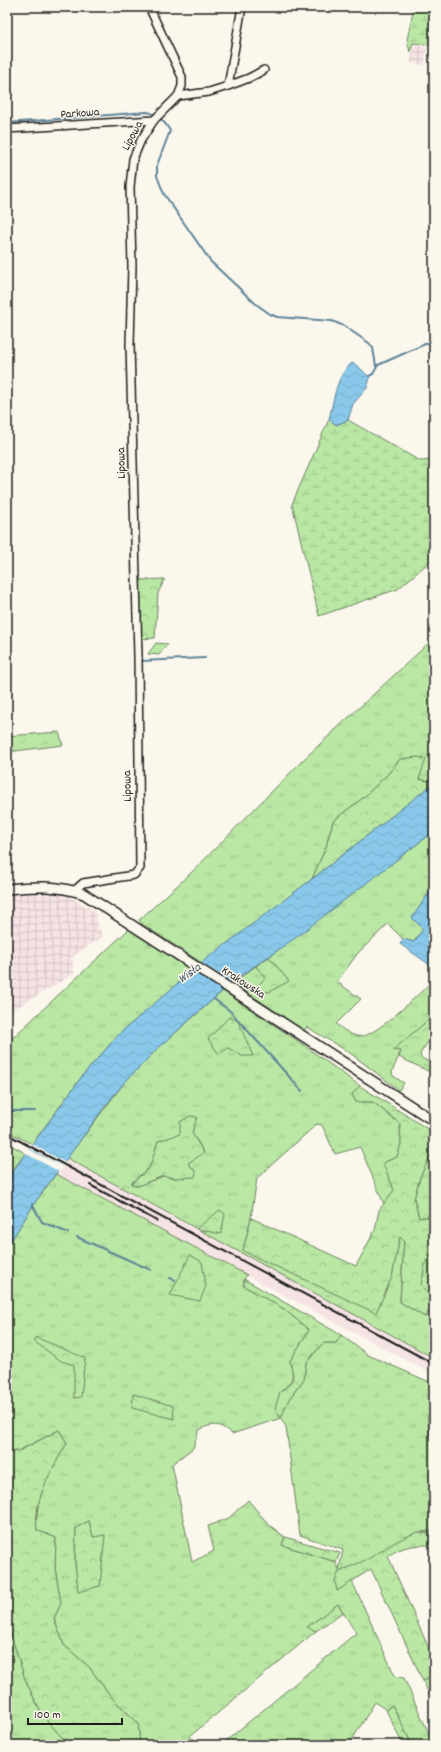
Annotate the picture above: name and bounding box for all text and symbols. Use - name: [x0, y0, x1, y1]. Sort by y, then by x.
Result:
- street label: Parkowa: [60, 104, 100, 124]
- street label: Lipowa: [118, 118, 148, 154]
- street label: Lipowa: [113, 447, 131, 479]
- street label: Lipowa: [119, 770, 137, 802]
- water label: Wisła: [174, 959, 206, 989]
- street label: Krakowska: [218, 962, 269, 1004]
- scale bar: [28, 1700, 122, 1726]
- text: 100 m: [34, 1707, 61, 1724]

